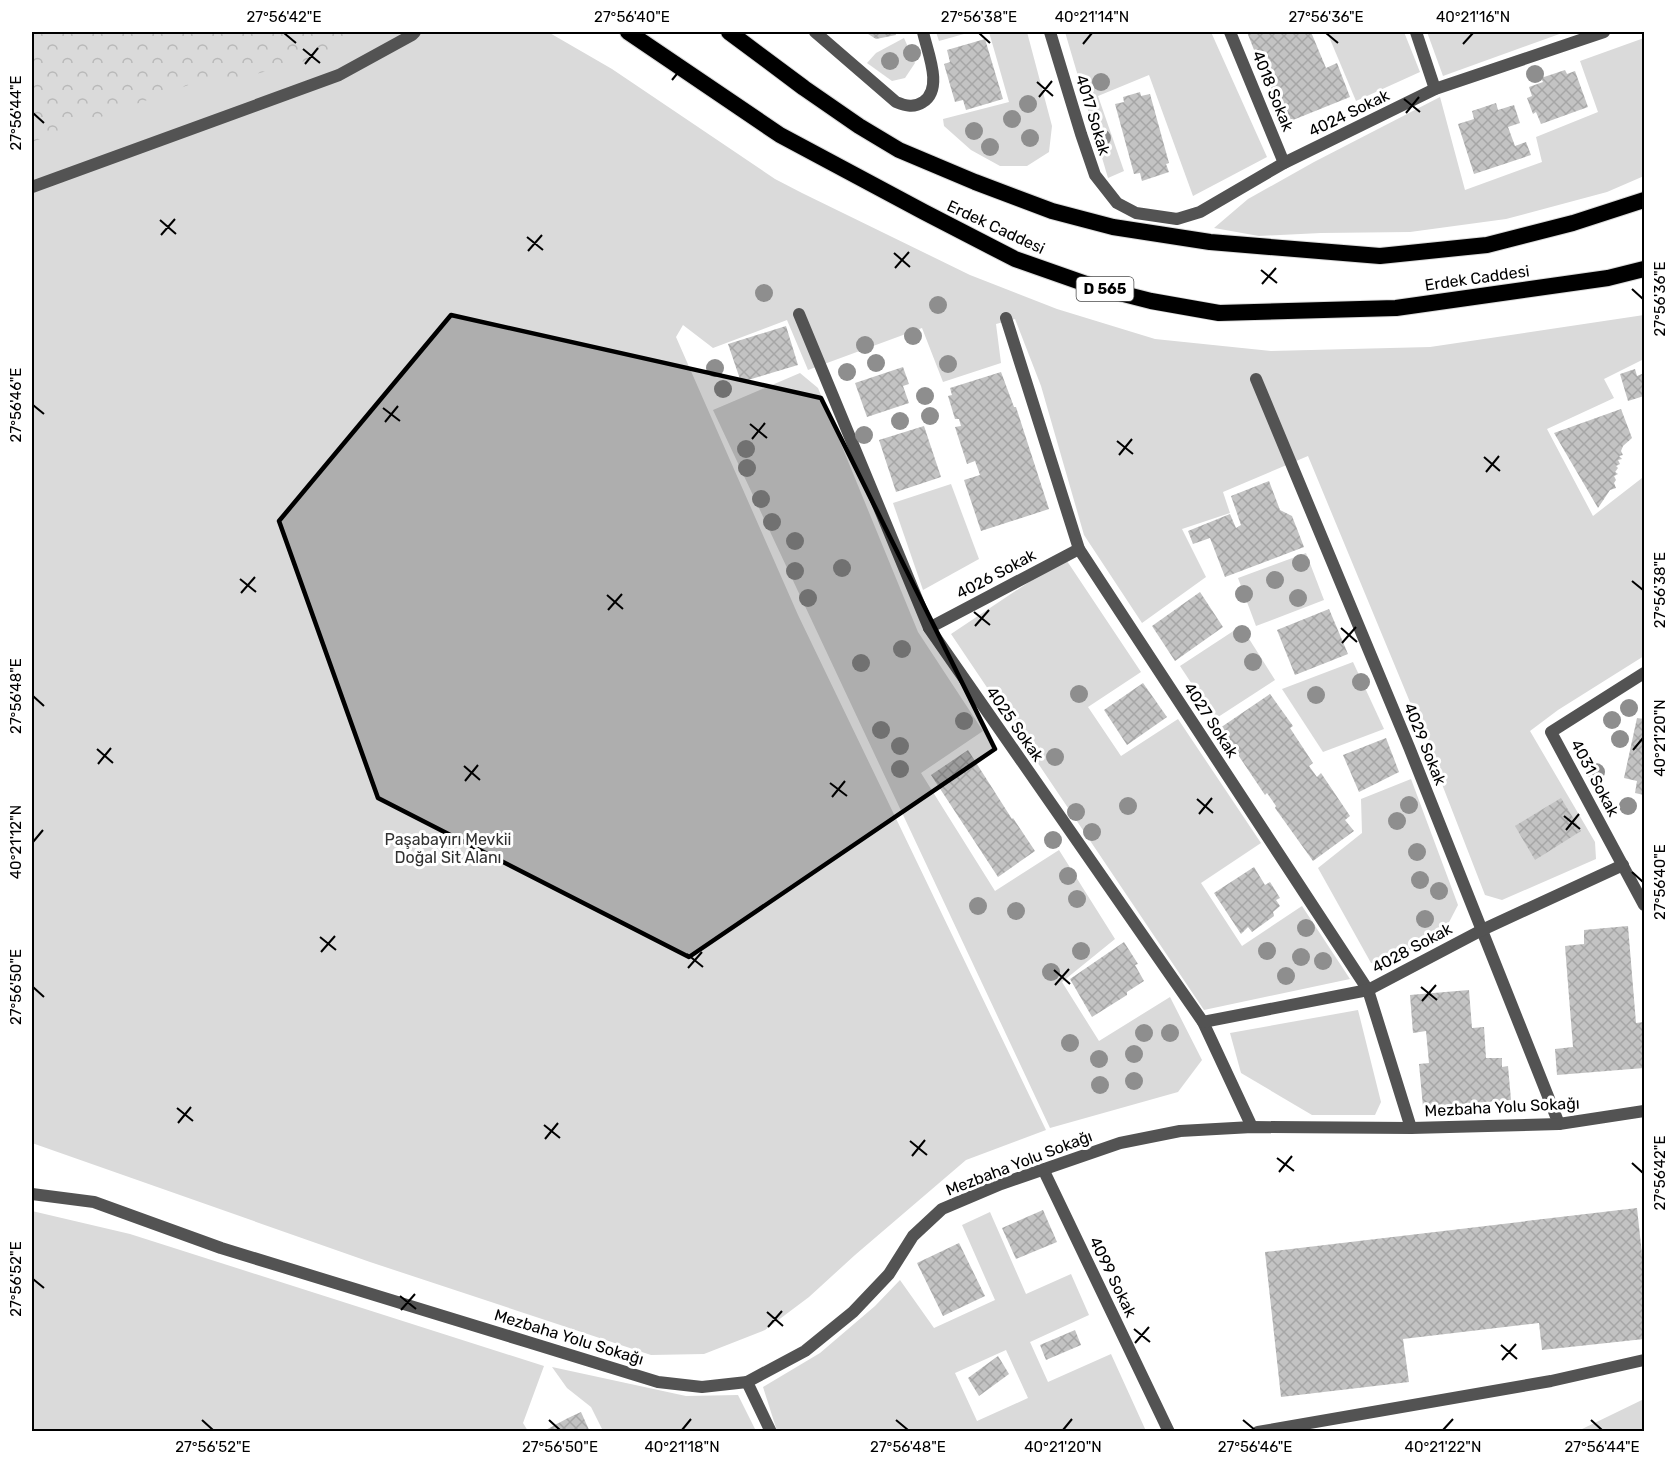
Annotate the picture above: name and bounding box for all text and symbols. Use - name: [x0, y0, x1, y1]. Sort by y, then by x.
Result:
- text: 27°56'42"E: [246, 8, 322, 26]
- text: 27°56'40"E: [594, 8, 670, 26]
- text: 27°56'38"E: [941, 8, 1017, 26]
- text: 40°21'14"N: [1055, 8, 1129, 26]
- text: 27°56'36"E: [1288, 8, 1364, 26]
- text: 40°21'16"N: [1436, 8, 1510, 26]
- street label: 4018 Sokak: [1248, 48, 1298, 135]
- street label: 4017 Sokak: [1072, 72, 1114, 158]
- text: 27°56'44"E: [7, 75, 25, 151]
- street label: 4024 Sokak: [1306, 85, 1393, 141]
- street label: Erdek Caddesi: [944, 196, 1048, 258]
- street label: Erdek Caddesi: [1423, 261, 1531, 295]
- text: 27°56'36"E: [1651, 261, 1669, 337]
- road number: D 565: [1076, 277, 1134, 301]
- text: 27°56'46"E: [7, 368, 25, 442]
- street label: 4026 Sokak: [953, 545, 1040, 603]
- text: 27°56'38"E: [1651, 552, 1669, 628]
- text: 27°56'48"E: [7, 658, 25, 734]
- street label: 4027 Sokak: [1180, 679, 1243, 762]
- street label: 4025 Sokak: [982, 683, 1048, 766]
- text: 40°21'20"N: [1651, 699, 1669, 777]
- street label: 4029 Sokak: [1400, 700, 1450, 789]
- street label: 4031 Sokak: [1567, 736, 1624, 820]
- text: 40°21'12"N: [7, 805, 25, 879]
- park label: Paşabayırı Mevkii Doğal Sit Alanı: [385, 830, 511, 867]
- text: 27°56'40"E: [1651, 844, 1669, 920]
- street label: 4028 Sokak: [1369, 919, 1456, 977]
- text: 27°56'50"E: [7, 949, 25, 1025]
- street label: Mezbaha Yolu Sokağı: [1424, 1093, 1580, 1121]
- street label: Mezbaha Yolu Sokağı: [943, 1126, 1095, 1200]
- text: 27°56'42"E: [1651, 1135, 1669, 1211]
- street label: 4099 Sokak: [1085, 1234, 1141, 1321]
- text: 27°56'52"E: [7, 1241, 25, 1317]
- street label: Mezbaha Yolu Sokağı: [492, 1305, 646, 1369]
- text: 27°56'52"E: [175, 1438, 251, 1456]
- text: 27°56'50"E: [522, 1438, 598, 1456]
- text: 40°21'18"N: [644, 1438, 720, 1456]
- text: 27°56'48"E: [870, 1438, 946, 1456]
- text: 40°21'20"N: [1024, 1438, 1102, 1456]
- text: 27°56'46"E: [1218, 1438, 1292, 1456]
- text: 40°21'22"N: [1405, 1438, 1481, 1456]
- text: 27°56'44"E: [1564, 1438, 1640, 1456]

